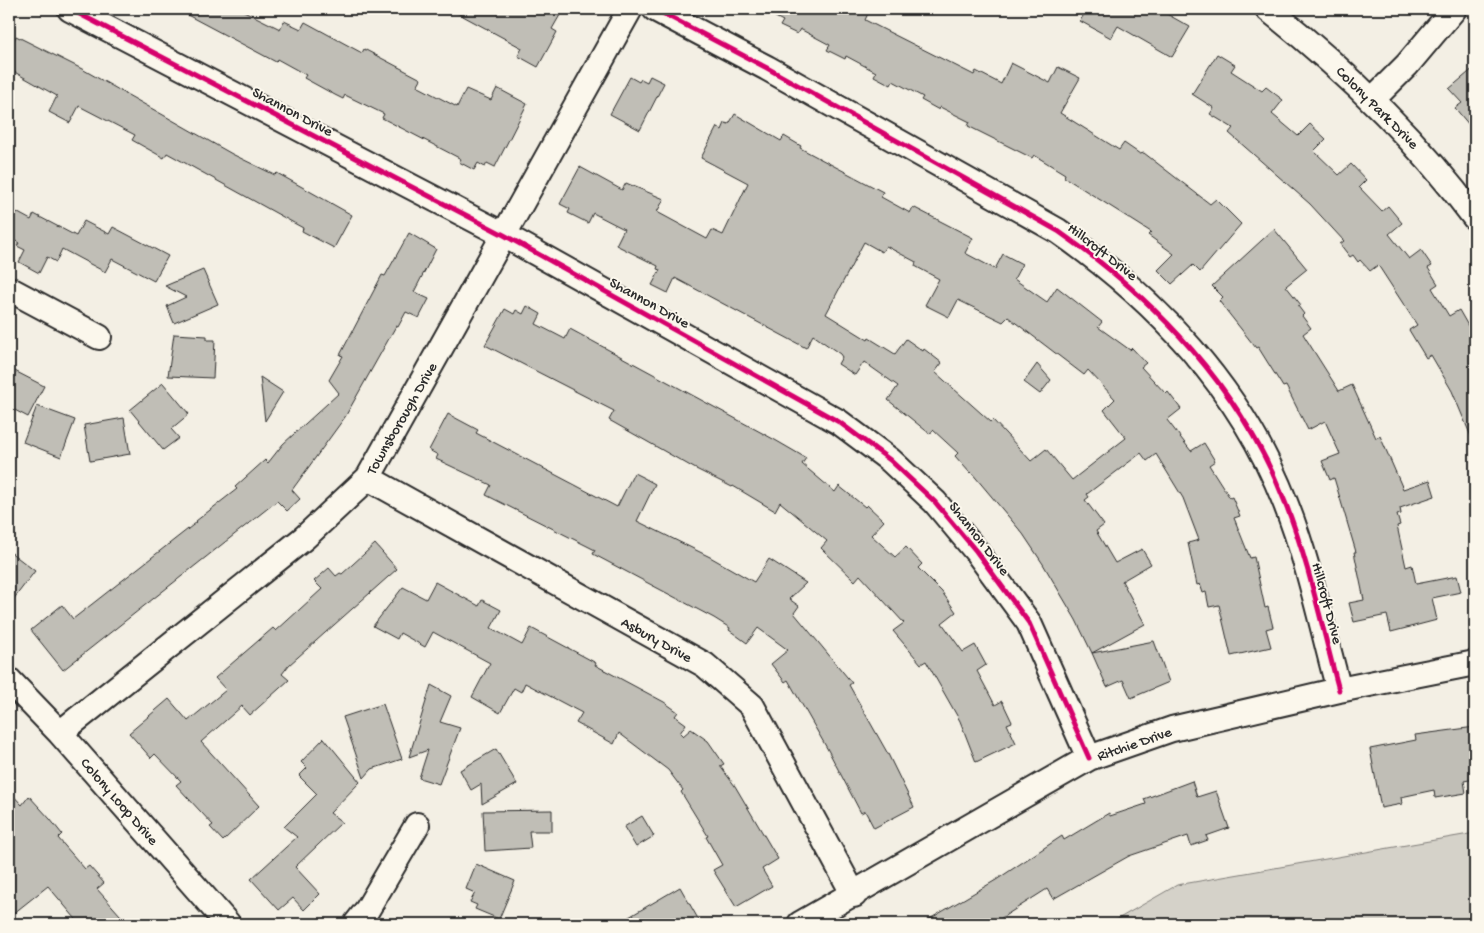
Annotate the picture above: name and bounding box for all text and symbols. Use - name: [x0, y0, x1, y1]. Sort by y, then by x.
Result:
- street label: Colony Park Drive: [1331, 63, 1422, 154]
- street label: Shannon Drive: [249, 84, 336, 142]
- street label: Hillcroft Drive: [1063, 220, 1140, 286]
- street label: Shannon Drive: [606, 274, 692, 333]
- street label: Townsborough Drive: [363, 360, 442, 479]
- street label: Shannon Drive: [944, 499, 1013, 580]
- street label: Hillcroft Drive: [1307, 561, 1346, 646]
- street label: Asbury Drive: [617, 614, 695, 668]
- street label: Ritchie Drive: [1095, 724, 1175, 766]
- street label: Colony Loop Drive: [76, 755, 161, 850]

